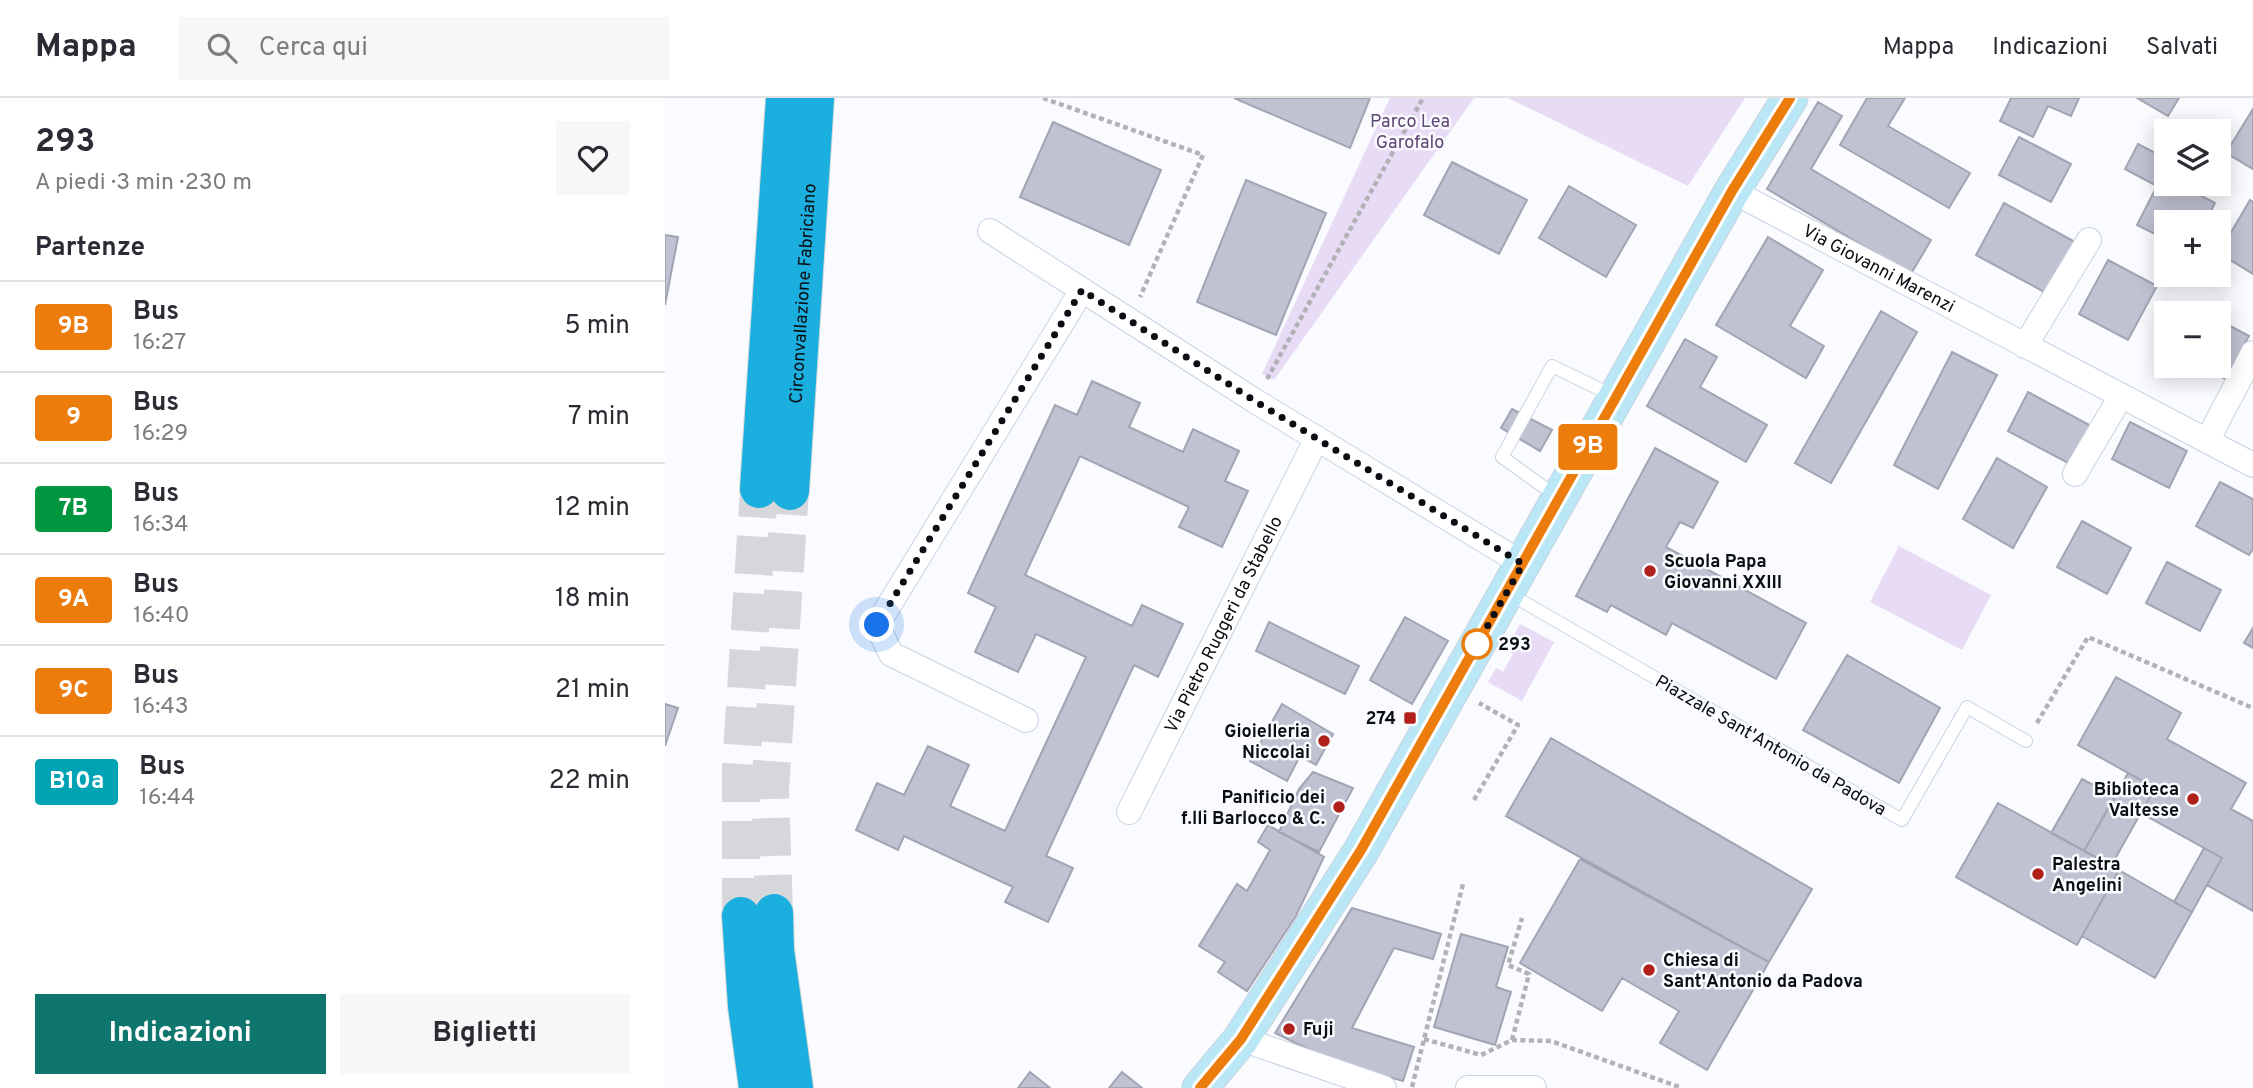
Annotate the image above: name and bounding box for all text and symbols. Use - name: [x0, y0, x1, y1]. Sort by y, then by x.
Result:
- search box: [179, 17, 669, 80]
- text: Mappa: [35, 27, 137, 69]
- icon: search: [203, 29, 241, 67]
- text: Cerca qui: [259, 32, 368, 65]
- text: Mappa: [1883, 33, 1954, 63]
- text: Indicazioni: [1992, 33, 2108, 63]
- text: Salvati: [2146, 33, 2218, 63]
- park label: Parco Lea Garofalo: [1370, 111, 1450, 155]
- map controls: [2154, 119, 2231, 378]
- button: layers: [2154, 119, 2231, 196]
- button: heart: [556, 121, 630, 195]
- text: 293: [35, 122, 95, 164]
- text: A piedi · 3 min · 230 m: [35, 169, 252, 198]
- street label: Circonvallazione Fabriciano: [786, 183, 823, 404]
- button: +: [2154, 210, 2231, 287]
- street label: Via Giovanni Marenzi: [1798, 220, 1958, 319]
- text: Partenze: [35, 232, 145, 265]
- text: Bus: [133, 296, 179, 329]
- button: −: [2154, 301, 2231, 378]
- text: 5 min: [564, 310, 630, 343]
- text: 9B: [58, 312, 89, 342]
- text: 16:27: [133, 329, 186, 358]
- text: Bus: [133, 387, 179, 420]
- text: 7 min: [568, 401, 630, 434]
- text: 9: [66, 403, 81, 433]
- text: 16:29: [133, 420, 188, 449]
- line badge: 9B: [1557, 424, 1619, 470]
- text: 9B: [1572, 432, 1604, 462]
- text: Bus: [133, 478, 179, 511]
- text: 12 min: [555, 492, 630, 525]
- text: 7B: [59, 494, 88, 524]
- text: 16:34: [133, 511, 189, 540]
- street label: Via Pietro Ruggeri da Stabello: [1160, 513, 1289, 737]
- place label: Scuola Papa Giovanni XXIII: [1664, 551, 1782, 595]
- marker: Scuola Papa Giovanni XXIII: [1642, 563, 1658, 579]
- text: Bus: [133, 569, 179, 602]
- text: 18 min: [555, 583, 630, 616]
- text: 9A: [58, 585, 89, 615]
- text: 16:40: [133, 602, 190, 631]
- your location: [859, 607, 894, 642]
- marker: 293: [1462, 629, 1492, 659]
- place label: 293: [1498, 634, 1531, 657]
- text: Bus: [133, 660, 179, 693]
- street label: Piazzale Sant'Antonio da Padova: [1651, 671, 1890, 822]
- text: 21 min: [555, 674, 630, 707]
- text: 9C: [58, 676, 89, 706]
- text: 16:43: [133, 693, 189, 722]
- place label: 274: [1365, 708, 1396, 731]
- marker: 274: [1402, 710, 1418, 726]
- place label: Gioielleria Niccolai: [1224, 721, 1310, 765]
- marker: Gioielleria Niccolai: [1316, 733, 1332, 749]
- text: Bus: [139, 751, 185, 784]
- text: 22 min: [549, 765, 630, 798]
- text: B10a: [49, 767, 104, 797]
- place label: Biblioteca Valtesse: [2094, 779, 2179, 823]
- text: 16:44: [139, 784, 195, 813]
- place label: Panificio dei f.lli Barlocco & C.: [1181, 787, 1325, 831]
- marker: Biblioteca Valtesse: [2185, 791, 2201, 807]
- marker: Panificio dei f.lli Barlocco & C.: [1331, 799, 1347, 815]
- place label: Palestra Angelini: [2052, 854, 2122, 898]
- marker: Palestra Angelini: [2030, 866, 2046, 882]
- place label: Chiesa di Sant'Antonio da Padova: [1663, 950, 1863, 994]
- marker: Chiesa di Sant'Antonio da Padova: [1641, 962, 1657, 978]
- button: Indicazioni: [35, 994, 326, 1074]
- button: Biglietti: [340, 994, 630, 1074]
- place label: Fuji: [1303, 1019, 1334, 1042]
- marker: Fuji: [1281, 1021, 1297, 1037]

